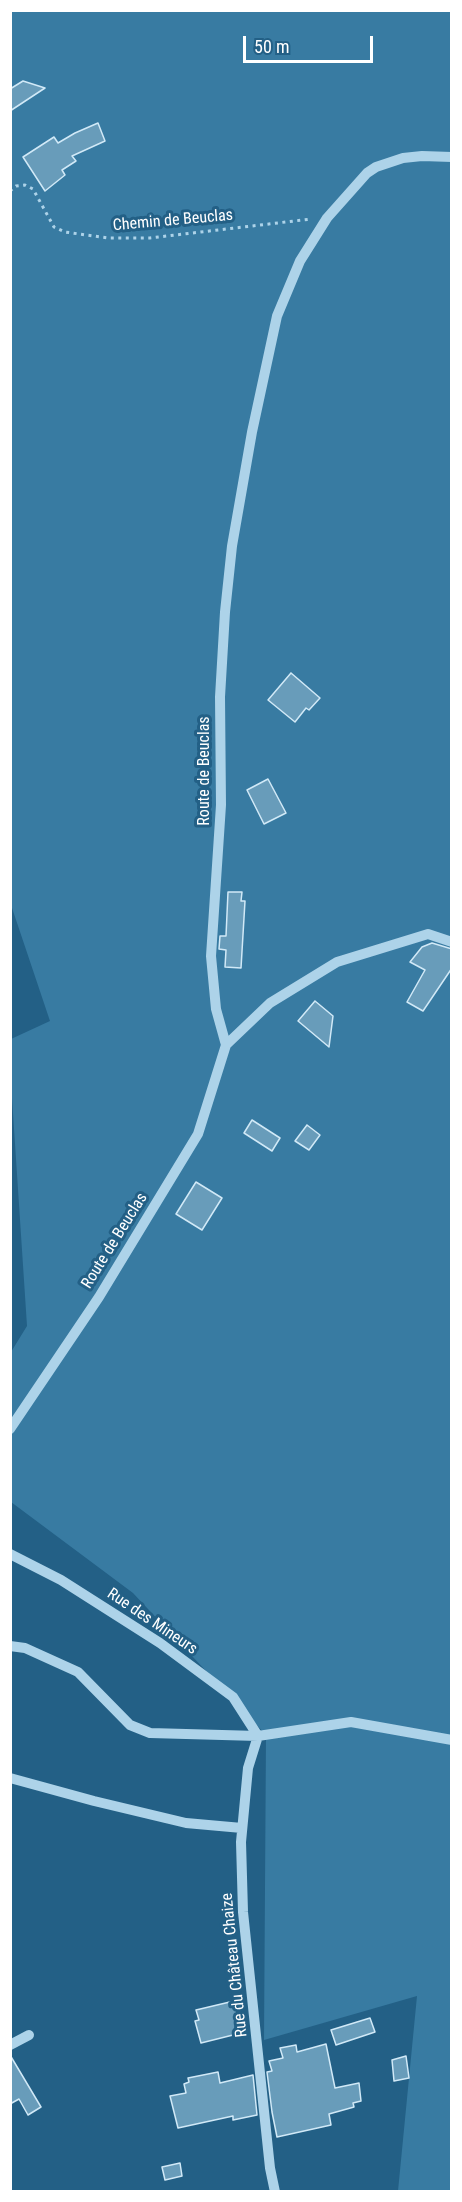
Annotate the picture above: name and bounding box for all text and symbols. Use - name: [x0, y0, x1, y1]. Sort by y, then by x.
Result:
- scale bar: [246, 24, 376, 62]
- text: 50 m: [254, 36, 289, 57]
- street label: Chemin de Beuclas: [112, 206, 234, 236]
- street label: Route de Beuclas: [195, 716, 215, 826]
- street label: Route de Beuclas: [78, 1190, 152, 1292]
- street label: Rue des Mineurs: [103, 1585, 201, 1659]
- street label: Rue du Château Chaize: [218, 1892, 252, 2038]

